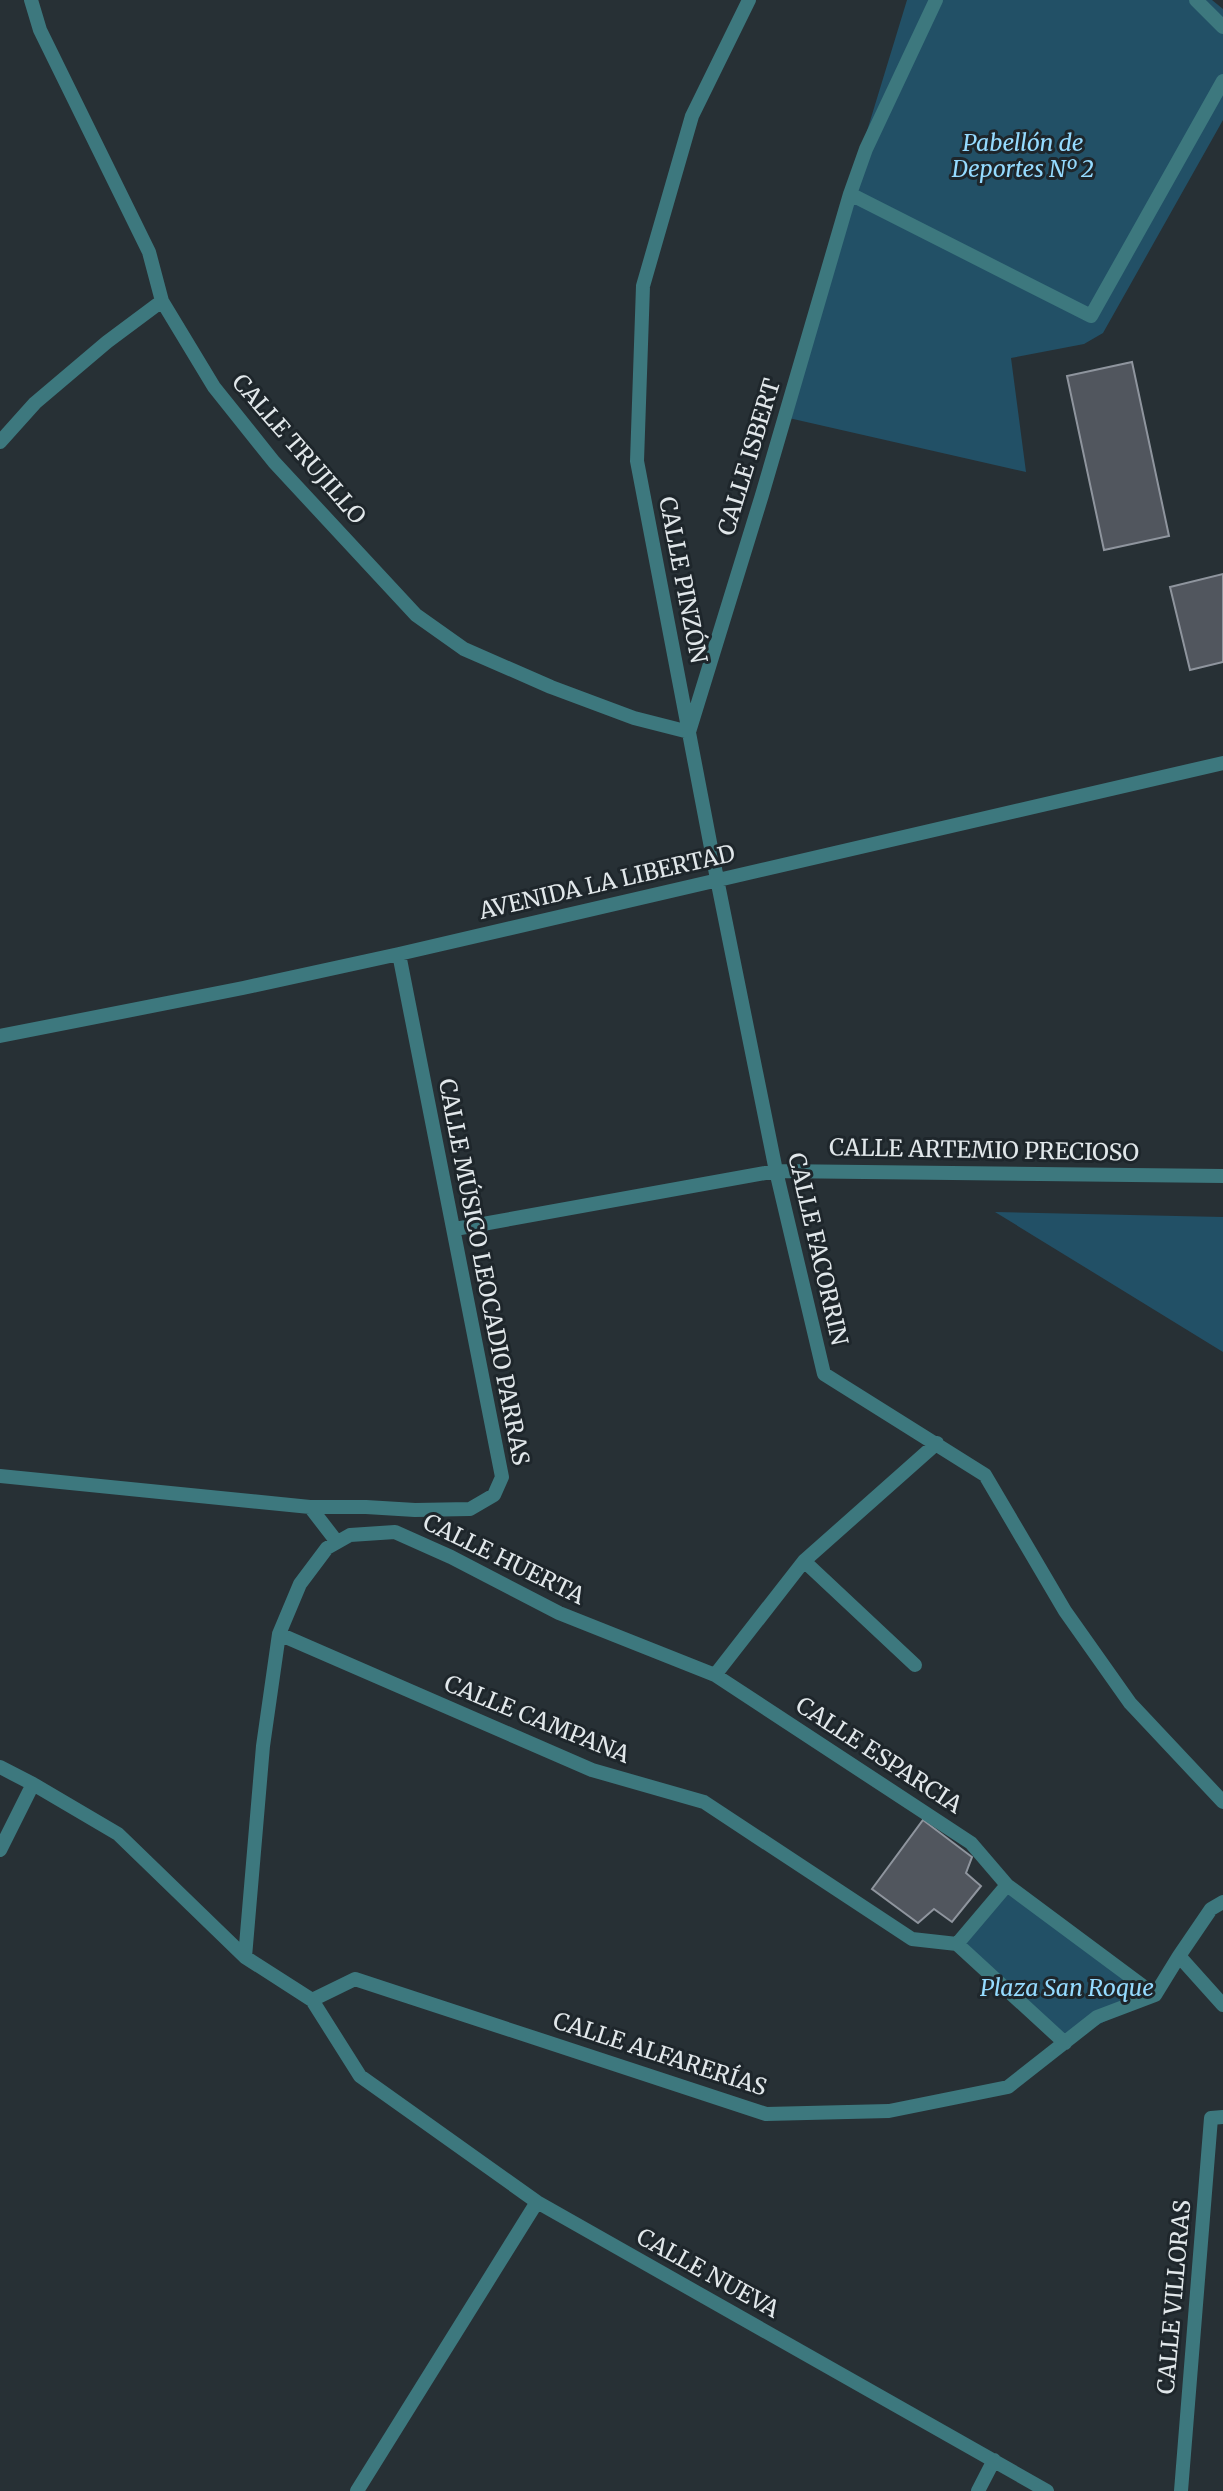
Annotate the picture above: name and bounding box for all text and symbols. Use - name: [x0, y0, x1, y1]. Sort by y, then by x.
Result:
- park label: Pabellón de Deportes Nº 2: [951, 128, 1094, 183]
- street label: CALLE TRUJILLO: [226, 368, 373, 530]
- street label: CALLE ISBERT: [711, 375, 786, 539]
- street label: CALLE PINZÓN: [653, 494, 714, 666]
- street label: AVENIDA LA LIBERTAD: [475, 838, 738, 925]
- street label: CALLE MÚSICO LEOCADIO PARRAS: [433, 1076, 536, 1468]
- street label: CALLE ARTEMIO PRECIOSO: [829, 1132, 1139, 1167]
- street label: CALLE FACORRIN: [782, 1150, 855, 1348]
- street label: CALLE HUERTA: [419, 1507, 590, 1611]
- street label: CALLE CAMPANA: [440, 1668, 635, 1769]
- street label: CALLE ESPARCIA: [791, 1690, 968, 1820]
- park label: Plaza San Roque: [980, 1973, 1154, 2002]
- street label: CALLE ALFARERÍAS: [550, 2005, 771, 2102]
- street label: CALLE VILLORAS: [1151, 2199, 1196, 2395]
- street label: CALLE NUEVA: [632, 2221, 785, 2324]

